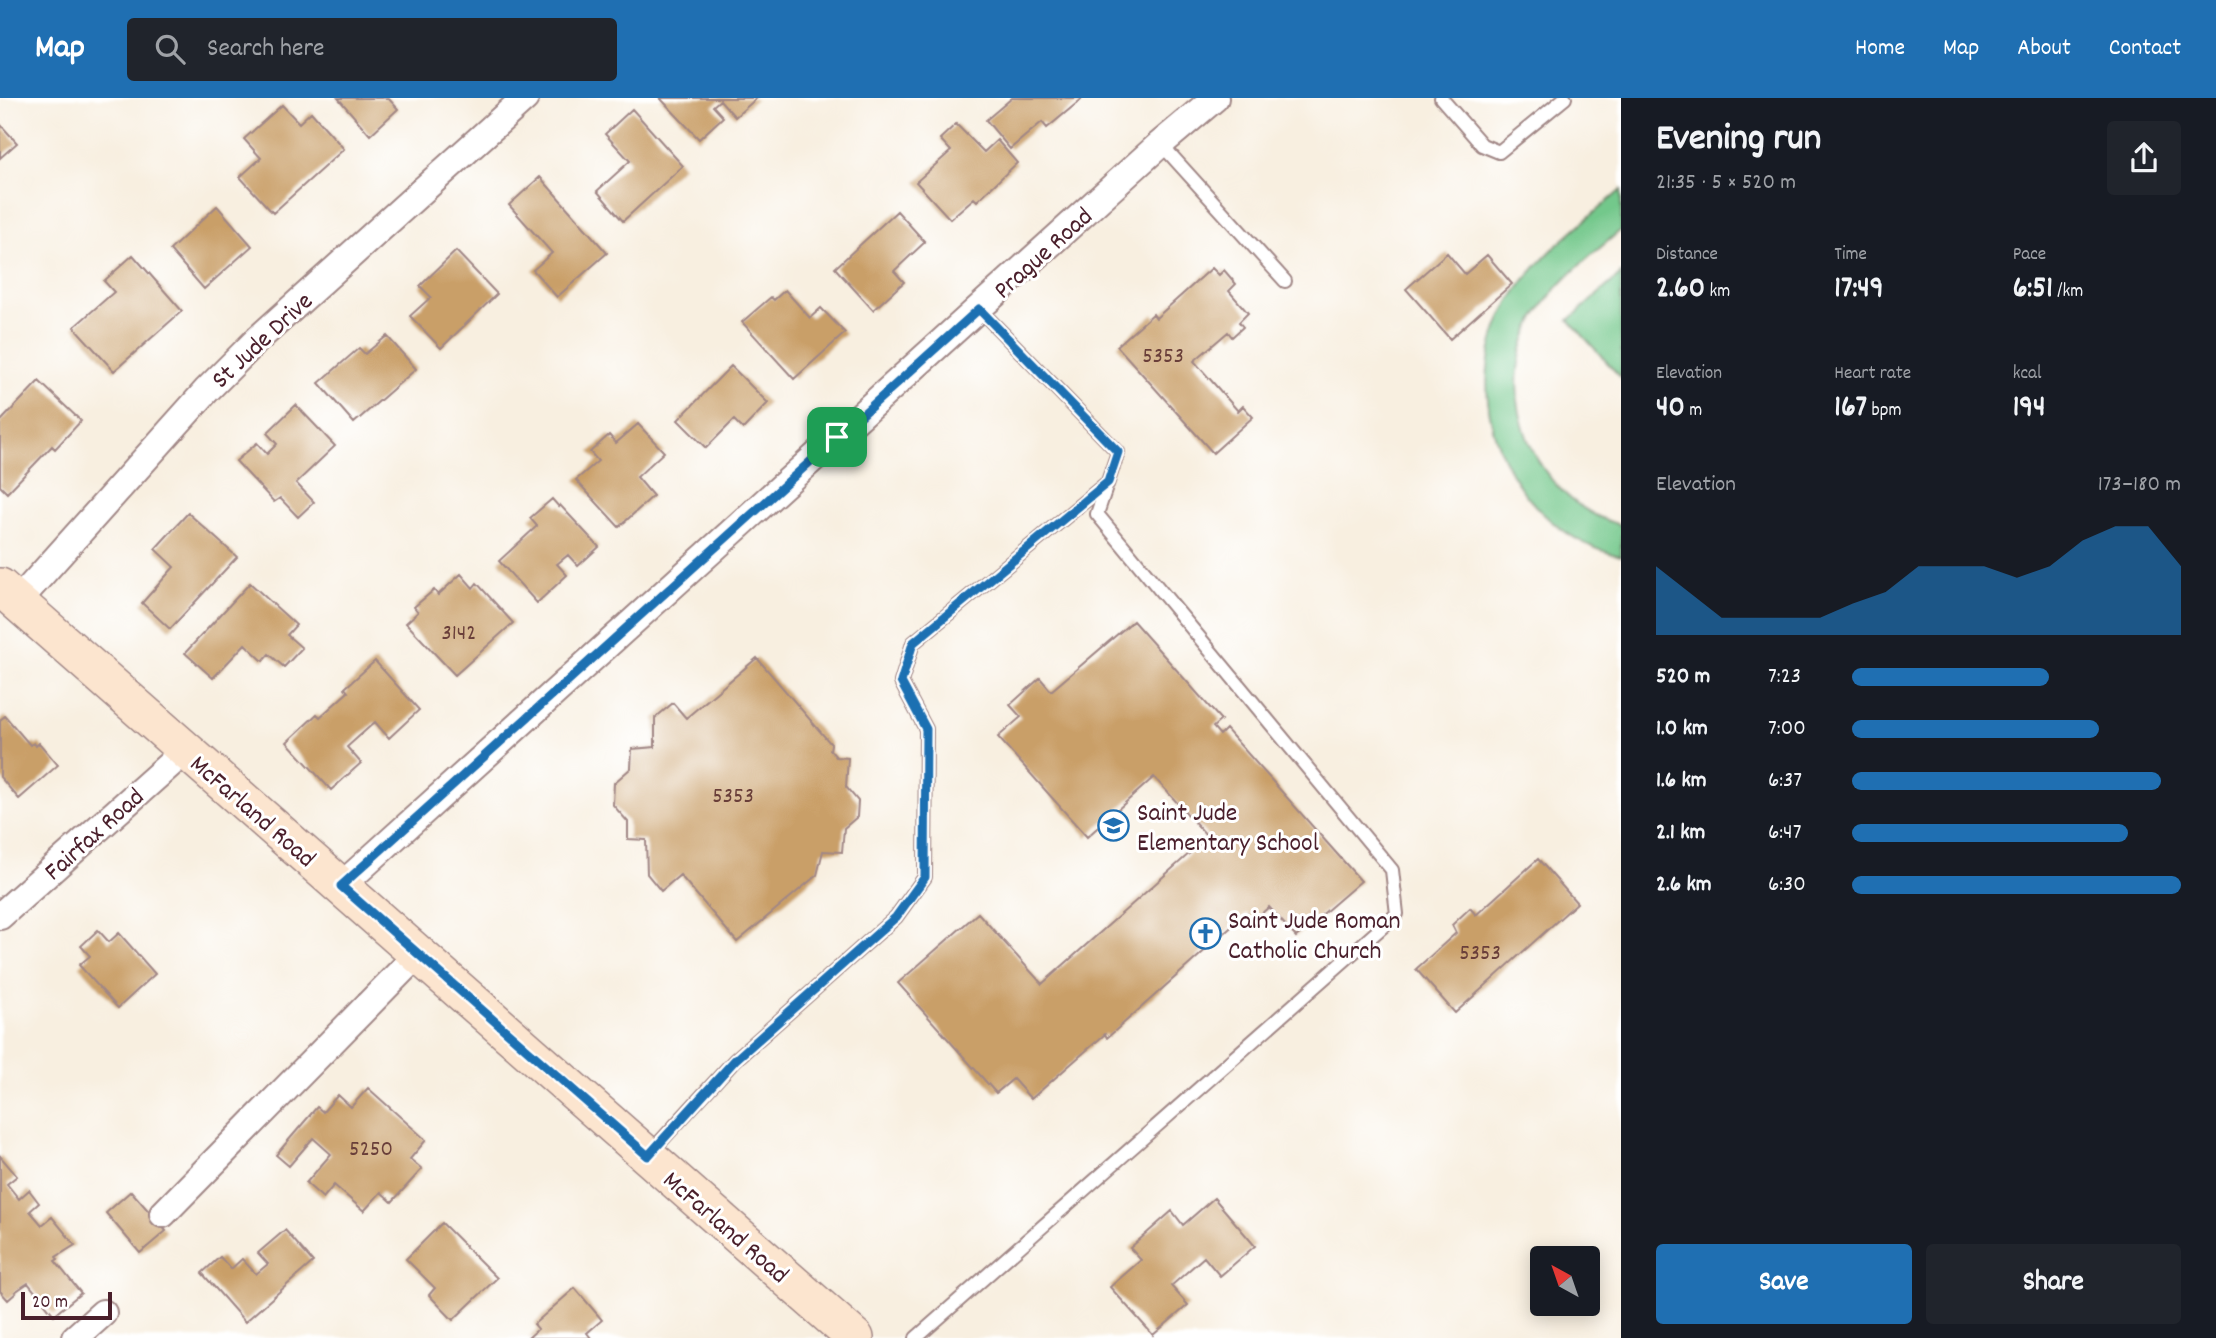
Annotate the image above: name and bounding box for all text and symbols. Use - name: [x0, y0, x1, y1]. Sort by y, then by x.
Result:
- search box: [127, 18, 617, 81]
- text: Map: [35, 26, 85, 73]
- icon: search: [151, 30, 189, 68]
- text: Search here: [207, 31, 325, 68]
- text: Home: [1855, 32, 1905, 66]
- text: Map: [1943, 32, 1979, 66]
- text: About: [2017, 32, 2071, 66]
- text: Contact: [2109, 32, 2181, 66]
- text: Evening run: [1656, 113, 1821, 168]
- button: share: [2107, 121, 2181, 195]
- text: 21:35 · 5 × 520 m: [1656, 167, 1796, 200]
- street label: Prague Road: [987, 200, 1102, 309]
- text: Distance: [1656, 242, 1718, 269]
- text: Time: [1834, 242, 1867, 269]
- text: Pace: [2013, 242, 2046, 269]
- text: 2.60: [1656, 269, 1705, 312]
- text: 17:49: [1834, 269, 1884, 312]
- text: 6:51: [2013, 269, 2053, 312]
- text: km: [1705, 279, 1730, 306]
- text: /km: [2053, 279, 2083, 306]
- street label: St Jude Drive: [204, 285, 323, 399]
- house number: 5353: [1142, 341, 1184, 374]
- text: Elevation: [1656, 361, 1722, 388]
- text: Heart rate: [1834, 361, 1911, 388]
- text: kcal: [2013, 361, 2042, 388]
- text: 40: [1656, 388, 1685, 431]
- text: 167: [1834, 388, 1867, 431]
- text: 194: [2013, 388, 2045, 431]
- text: m: [1685, 398, 1702, 425]
- text: bpm: [1867, 398, 1901, 425]
- pin: [807, 407, 867, 467]
- icon: arrive: [818, 418, 856, 456]
- text: Elevation: [1656, 469, 1736, 502]
- text: 173–180 m: [2098, 469, 2181, 502]
- house number: 3142: [442, 618, 476, 651]
- text: 520 m: [1656, 661, 1710, 694]
- text: 7:23: [1768, 661, 1801, 694]
- text: 1.0 km: [1656, 713, 1708, 746]
- text: 7:00: [1768, 713, 1806, 746]
- street label: McFarland Road: [181, 747, 323, 878]
- text: 1.6 km: [1656, 765, 1707, 798]
- text: 6:37: [1768, 765, 1802, 798]
- street label: Fairfax Road: [37, 780, 154, 891]
- house number: 5353: [712, 781, 754, 814]
- place label: Saint Jude Elementary School: [1137, 796, 1319, 863]
- school or university icon: Saint Jude Elementary School: [1097, 809, 1131, 843]
- text: 2.1 km: [1656, 817, 1705, 850]
- text: 6:47: [1768, 817, 1801, 850]
- text: 2.6 km: [1656, 869, 1712, 902]
- text: 6:30: [1768, 869, 1806, 902]
- place label: Saint Jude Roman Catholic Church: [1228, 904, 1401, 971]
- church icon: Saint Jude Roman Catholic Church: [1188, 917, 1222, 951]
- house number: 5353: [1459, 938, 1501, 971]
- house number: 5250: [349, 1134, 393, 1167]
- street label: McFarland Road: [654, 1163, 796, 1294]
- button: Save: [1656, 1244, 1912, 1324]
- button: Share: [1926, 1244, 2181, 1324]
- north arrow: [1530, 1246, 1600, 1316]
- map controls: [1530, 1246, 1600, 1316]
- scale bar: [21, 1289, 112, 1321]
- text: 20 m: [32, 1290, 68, 1317]

